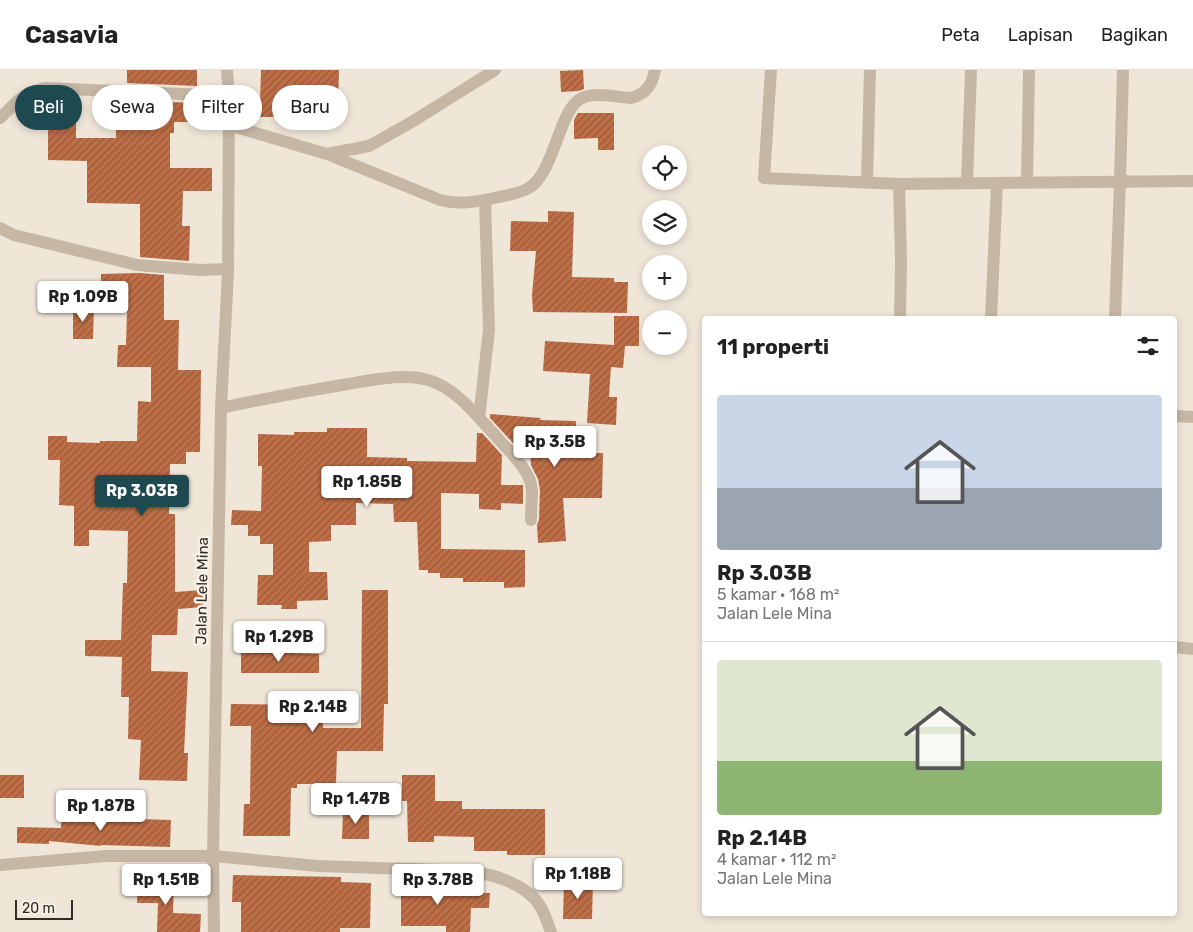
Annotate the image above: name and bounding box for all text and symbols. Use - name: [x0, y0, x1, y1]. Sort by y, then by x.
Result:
- text: Casavia: [25, 21, 118, 49]
- text: Peta: [941, 24, 980, 46]
- text: Lapisan: [1008, 24, 1073, 46]
- text: Bagikan: [1101, 24, 1168, 46]
- chip: Beli: [15, 85, 82, 130]
- chip: Sewa: [92, 85, 173, 130]
- chip: Filter: [183, 85, 262, 130]
- chip: Baru: [272, 85, 348, 130]
- map controls: [642, 145, 687, 355]
- button: locate: [642, 145, 687, 190]
- button: layers: [642, 200, 687, 245]
- button: +: [642, 255, 687, 300]
- pin: Rp 1.09B: [31, 280, 135, 323]
- text: Rp 1.09B: [48, 287, 118, 306]
- button: −: [642, 310, 687, 355]
- icon: filters: [1134, 332, 1162, 360]
- text: 11 properti: [717, 334, 829, 359]
- pin: Rp 3.5B: [509, 426, 601, 468]
- icon: home: [895, 427, 985, 517]
- text: Rp 3.5B: [524, 432, 586, 451]
- pin: Rp 1.85B: [315, 466, 419, 508]
- text: Rp 1.85B: [332, 472, 402, 491]
- pin: Rp 3.03B: [90, 474, 194, 517]
- text: Rp 3.03B: [106, 481, 178, 500]
- street label: Jalan Lele Mina: [192, 537, 212, 645]
- text: Rp 3.03B: [717, 560, 812, 585]
- text: 5 kamar · 168 m²: [717, 585, 840, 604]
- text: Jalan Lele Mina: [717, 604, 832, 623]
- pin: Rp 1.29B: [227, 620, 331, 663]
- text: Rp 1.29B: [245, 627, 313, 646]
- pin: Rp 2.14B: [261, 690, 365, 733]
- icon: home: [895, 693, 985, 783]
- text: Rp 2.14B: [279, 697, 347, 716]
- pin: Rp 1.47B: [304, 782, 408, 825]
- text: Rp 1.47B: [322, 789, 390, 808]
- pin: Rp 1.87B: [49, 790, 153, 832]
- text: Rp 1.87B: [67, 796, 135, 815]
- text: Rp 2.14B: [717, 825, 807, 850]
- text: 4 kamar · 112 m²: [717, 850, 836, 869]
- pin: Rp 1.18B: [526, 858, 630, 900]
- pin: Rp 1.51B: [114, 864, 218, 906]
- pin: Rp 3.78B: [386, 864, 490, 906]
- text: Rp 1.18B: [545, 864, 611, 883]
- text: Jalan Lele Mina: [717, 869, 832, 888]
- text: Rp 1.51B: [133, 870, 199, 889]
- text: Rp 3.78B: [403, 870, 473, 889]
- scale bar: [15, 897, 72, 920]
- text: 20 m: [22, 900, 55, 917]

